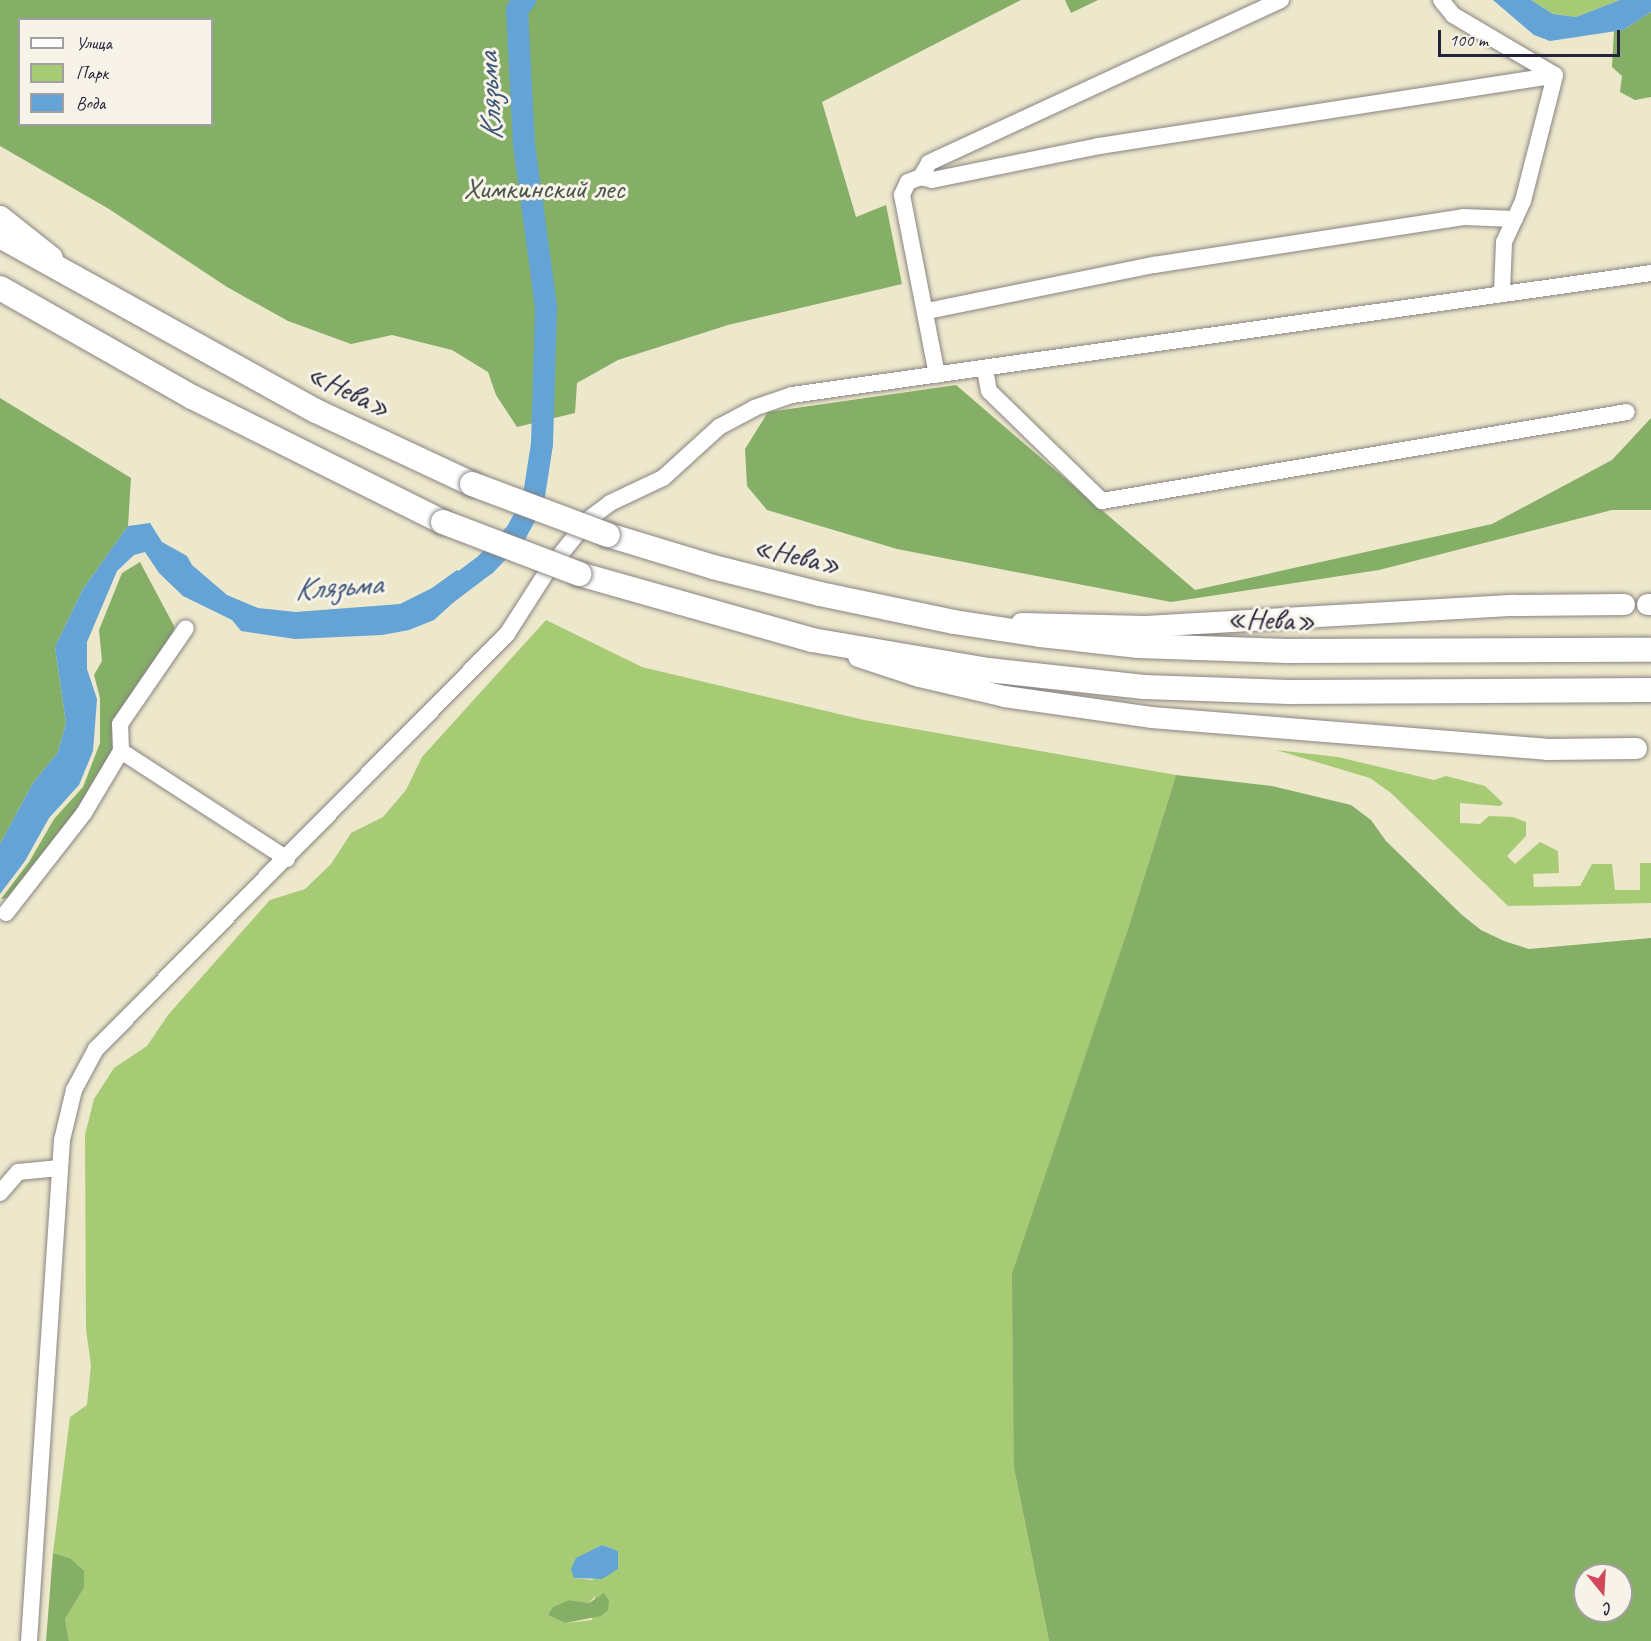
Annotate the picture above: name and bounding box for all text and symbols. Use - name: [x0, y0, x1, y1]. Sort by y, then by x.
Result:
- legend: [18, 18, 213, 126]
- scale bar: [1441, 18, 1622, 56]
- text: 100 m: [1449, 29, 1488, 51]
- text: Улица: [76, 32, 112, 54]
- water label: Клязьма: [469, 52, 511, 142]
- text: Парк: [76, 62, 108, 84]
- text: Вода: [76, 92, 105, 114]
- park label: Химкинский лес: [463, 170, 625, 206]
- street label: «Нева»: [301, 354, 397, 426]
- street label: «Нева»: [750, 528, 844, 582]
- water label: Клязьма: [293, 565, 383, 609]
- street label: «Нева»: [1226, 599, 1316, 639]
- north arrow: [1573, 1563, 1633, 1623]
- text: С: [1601, 1597, 1615, 1619]

